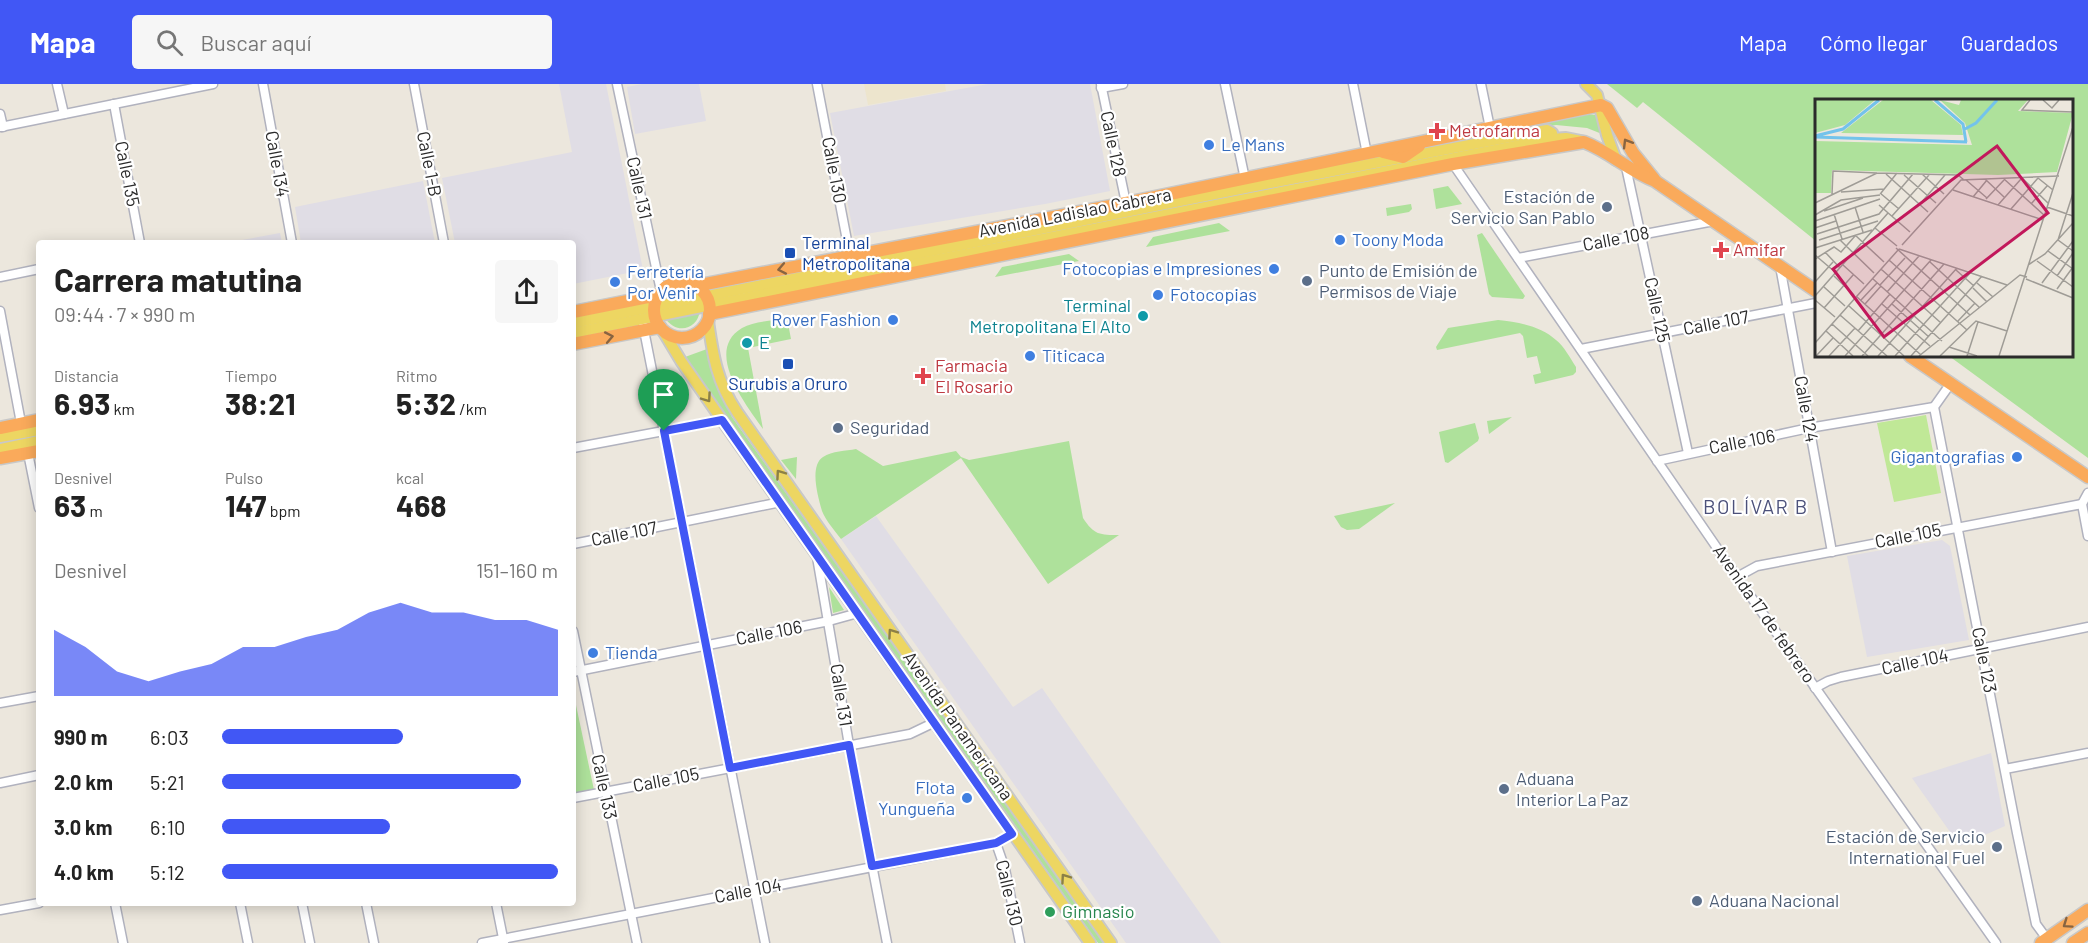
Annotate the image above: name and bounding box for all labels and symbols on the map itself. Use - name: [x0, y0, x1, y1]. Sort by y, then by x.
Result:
- inset map: [1815, 99, 2073, 357]
- street label: Calle 128: [1096, 109, 1132, 179]
- place label: Metrofarma: [1449, 119, 1540, 141]
- marker: Metrofarma: [1430, 124, 1444, 138]
- street label: Calle 134: [261, 129, 295, 199]
- street label: Calle 1-B: [413, 129, 447, 198]
- place label: Le Mans: [1221, 133, 1285, 155]
- street label: Calle 130: [818, 135, 852, 205]
- marker: Le Mans: [1202, 138, 1216, 152]
- street label: Calle 135: [111, 139, 145, 208]
- one-way arrow: [1622, 139, 1634, 149]
- street label: Calle 131: [623, 155, 657, 221]
- street label: Avenida Ladislao Cabrera: [976, 183, 1173, 242]
- place label: Estación de Servicio San Pablo: [1451, 185, 1595, 228]
- marker: Estación de Servicio San Pablo: [1600, 200, 1614, 214]
- street label: Calle 108: [1581, 221, 1651, 255]
- place label: Toony Moda: [1352, 228, 1444, 250]
- place label: Terminal Metropolitana: [802, 231, 910, 274]
- marker: Toony Moda: [1333, 233, 1347, 247]
- place label: Amifar: [1733, 238, 1786, 260]
- marker: Amifar: [1714, 243, 1728, 257]
- marker: Terminal Metropolitana: [783, 246, 797, 260]
- place label: Fotocopias e Impresiones: [1062, 257, 1262, 279]
- place label: Punto de Emisión de Permisos de Viaje: [1319, 259, 1478, 302]
- place label: Ferretería Por Venir: [627, 260, 704, 303]
- one-way arrow: [778, 262, 788, 275]
- marker: Fotocopias e Impresiones: [1267, 262, 1281, 276]
- marker: Punto de Emisión de Permisos de Viaje: [1300, 274, 1314, 288]
- marker: Ferretería Por Venir: [608, 275, 622, 289]
- street label: Calle 125: [1640, 275, 1676, 345]
- place label: Fotocopias: [1170, 283, 1257, 305]
- marker: Fotocopias: [1151, 288, 1165, 302]
- place label: Terminal Metropolitana El Alto: [969, 294, 1131, 337]
- street label: Calle 107: [1681, 305, 1751, 339]
- place label: Rover Fashion: [771, 308, 881, 330]
- marker: Terminal Metropolitana El Alto: [1136, 309, 1150, 323]
- marker: Rover Fashion: [886, 313, 900, 327]
- one-way arrow: [603, 331, 613, 344]
- place label: E: [759, 331, 770, 353]
- marker: E: [740, 336, 754, 350]
- place label: Titicaca: [1042, 344, 1105, 366]
- marker: Titicaca: [1023, 349, 1037, 363]
- place label: Farmacia El Rosario: [935, 354, 1013, 397]
- marker: Surubis a Oruro: [781, 357, 795, 371]
- pin: [638, 369, 689, 431]
- marker: Farmacia El Rosario: [916, 369, 930, 383]
- place label: Surubis a Oruro: [728, 372, 848, 394]
- street label: Calle 124: [1790, 374, 1824, 444]
- one-way arrow: [700, 391, 711, 402]
- place label: Seguridad: [850, 416, 929, 438]
- marker: Seguridad: [831, 421, 845, 435]
- street label: Calle 106: [1707, 424, 1777, 458]
- place label: Gigantografias: [1891, 445, 2005, 467]
- marker: Gigantografias: [2010, 450, 2024, 464]
- one-way arrow: [776, 469, 787, 480]
- district label: BOLÍVAR B: [1703, 494, 1809, 518]
- street label: Calle 107: [589, 516, 659, 550]
- street label: Calle 105: [1873, 518, 1943, 552]
- street label: Avenida 17 de febrero: [1709, 540, 1821, 687]
- street label: Calle 106: [734, 615, 804, 649]
- street label: Calle 123: [1968, 625, 2002, 695]
- one-way arrow: [888, 628, 899, 639]
- place label: Tienda: [605, 641, 658, 663]
- street label: Calle 104: [1879, 643, 1950, 679]
- marker: Tienda: [586, 646, 600, 660]
- street label: Avenida Panamericana: [899, 647, 1019, 804]
- street label: Calle 131: [826, 662, 858, 728]
- street label: Calle 133: [587, 752, 623, 822]
- street label: Calle 105: [631, 762, 701, 796]
- place label: Aduana Interior La Paz: [1516, 767, 1628, 810]
- place label: Flota Yungueña: [878, 776, 955, 819]
- marker: Aduana Interior La Paz: [1497, 782, 1511, 796]
- marker: Flota Yungueña: [960, 791, 974, 805]
- place label: Estación de Servicio International Fuel: [1826, 825, 1985, 868]
- marker: Estación de Servicio International Fuel: [1990, 840, 2004, 854]
- street label: Calle 130: [992, 858, 1028, 928]
- street label: Calle 104: [712, 873, 783, 907]
- one-way arrow: [1061, 874, 1072, 885]
- place label: Aduana Nacional: [1709, 889, 1839, 911]
- marker: Aduana Nacional: [1690, 894, 1704, 908]
- place label: Gimnasio: [1062, 900, 1134, 922]
- marker: Gimnasio: [1043, 905, 1057, 919]
- one-way arrow: [2063, 917, 2074, 928]

